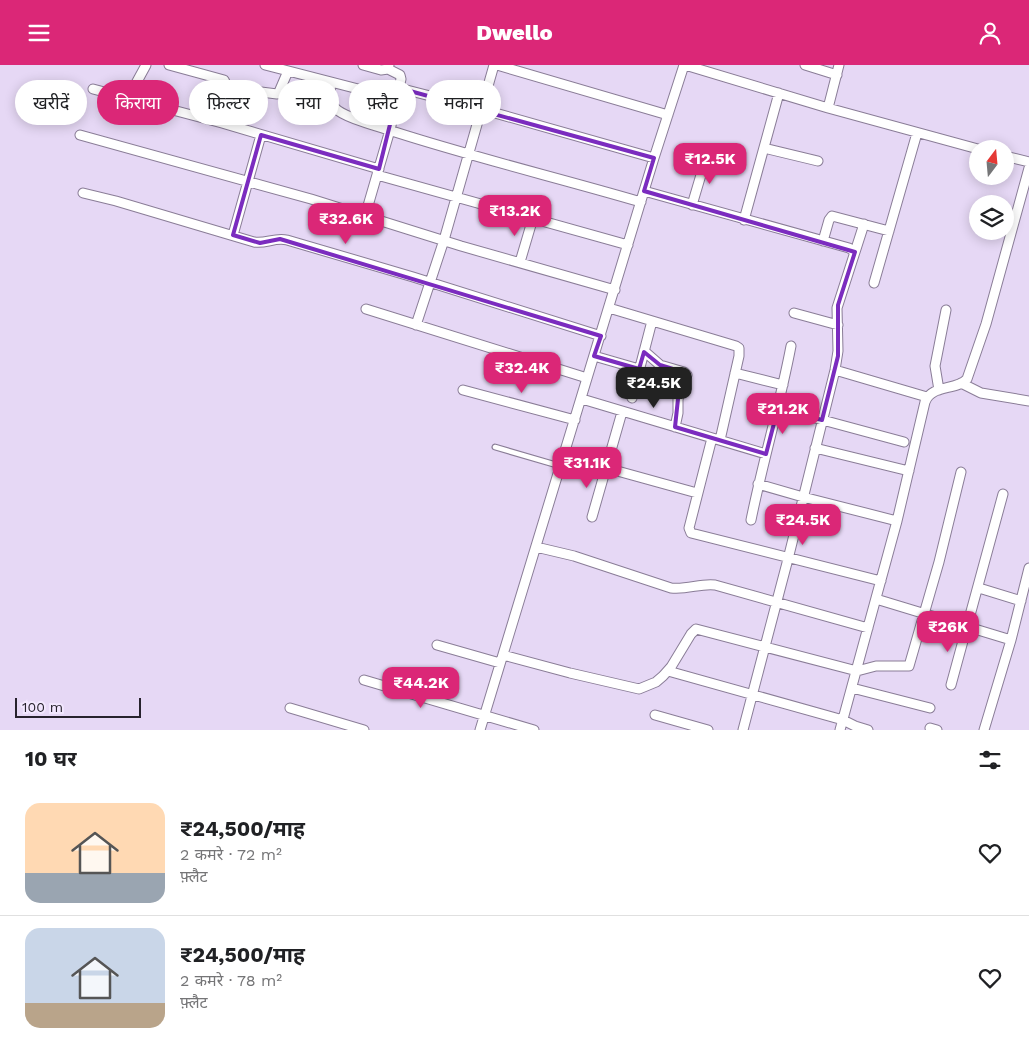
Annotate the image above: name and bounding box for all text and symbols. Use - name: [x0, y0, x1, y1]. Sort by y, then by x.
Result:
- icon: menu: [25, 19, 53, 47]
- icon: person: [976, 19, 1004, 47]
- text: Dwello: [476, 20, 553, 45]
- chip: खरीदें: [15, 80, 87, 125]
- chip: किराया: [97, 80, 179, 125]
- chip: फ़िल्टर: [189, 80, 268, 125]
- chip: नया: [278, 80, 339, 125]
- chip: फ़्लैट: [349, 80, 416, 125]
- chip: मकान: [426, 80, 501, 125]
- north arrow: [969, 140, 1014, 185]
- map controls: [969, 140, 1014, 240]
- pin: ₹12.5K: [669, 143, 751, 185]
- text: ₹12.5K: [684, 149, 736, 168]
- pin: ₹13.2K: [474, 195, 556, 237]
- button: layers: [969, 195, 1014, 240]
- text: ₹13.2K: [489, 201, 541, 220]
- pin: ₹32.6K: [305, 203, 387, 245]
- text: ₹32.6K: [319, 209, 373, 228]
- pin: ₹32.4K: [481, 351, 563, 394]
- text: ₹32.4K: [495, 358, 549, 377]
- pin: ₹24.5K: [613, 367, 695, 409]
- text: ₹24.5K: [627, 373, 681, 392]
- pin: ₹21.2K: [742, 393, 824, 435]
- text: ₹21.2K: [757, 399, 809, 418]
- pin: ₹31.1K: [546, 447, 628, 489]
- text: ₹31.1K: [563, 453, 611, 472]
- pin: ₹24.5K: [762, 503, 844, 546]
- text: ₹24.5K: [776, 510, 830, 529]
- pin: ₹26K: [918, 611, 978, 653]
- text: ₹26K: [928, 617, 968, 636]
- pin: ₹44.2K: [380, 667, 462, 709]
- text: ₹44.2K: [393, 673, 449, 692]
- scale bar: [15, 695, 141, 718]
- text: 100 m: [22, 699, 63, 715]
- text: 10 घर: [25, 746, 76, 771]
- icon: filters: [976, 746, 1004, 774]
- text: ₹24,500/माह: [180, 816, 305, 841]
- icon: home: [65, 823, 125, 883]
- icon: heart: [976, 839, 1004, 867]
- text: 2 कमरे · 72 m²: [180, 845, 282, 864]
- text: फ़्लैट: [180, 867, 208, 886]
- text: ₹24,500/माह: [180, 942, 305, 967]
- icon: home: [65, 948, 125, 1008]
- icon: heart: [976, 964, 1004, 992]
- text: 2 कमरे · 78 m²: [180, 971, 282, 990]
- text: फ़्लैट: [180, 993, 208, 1012]

